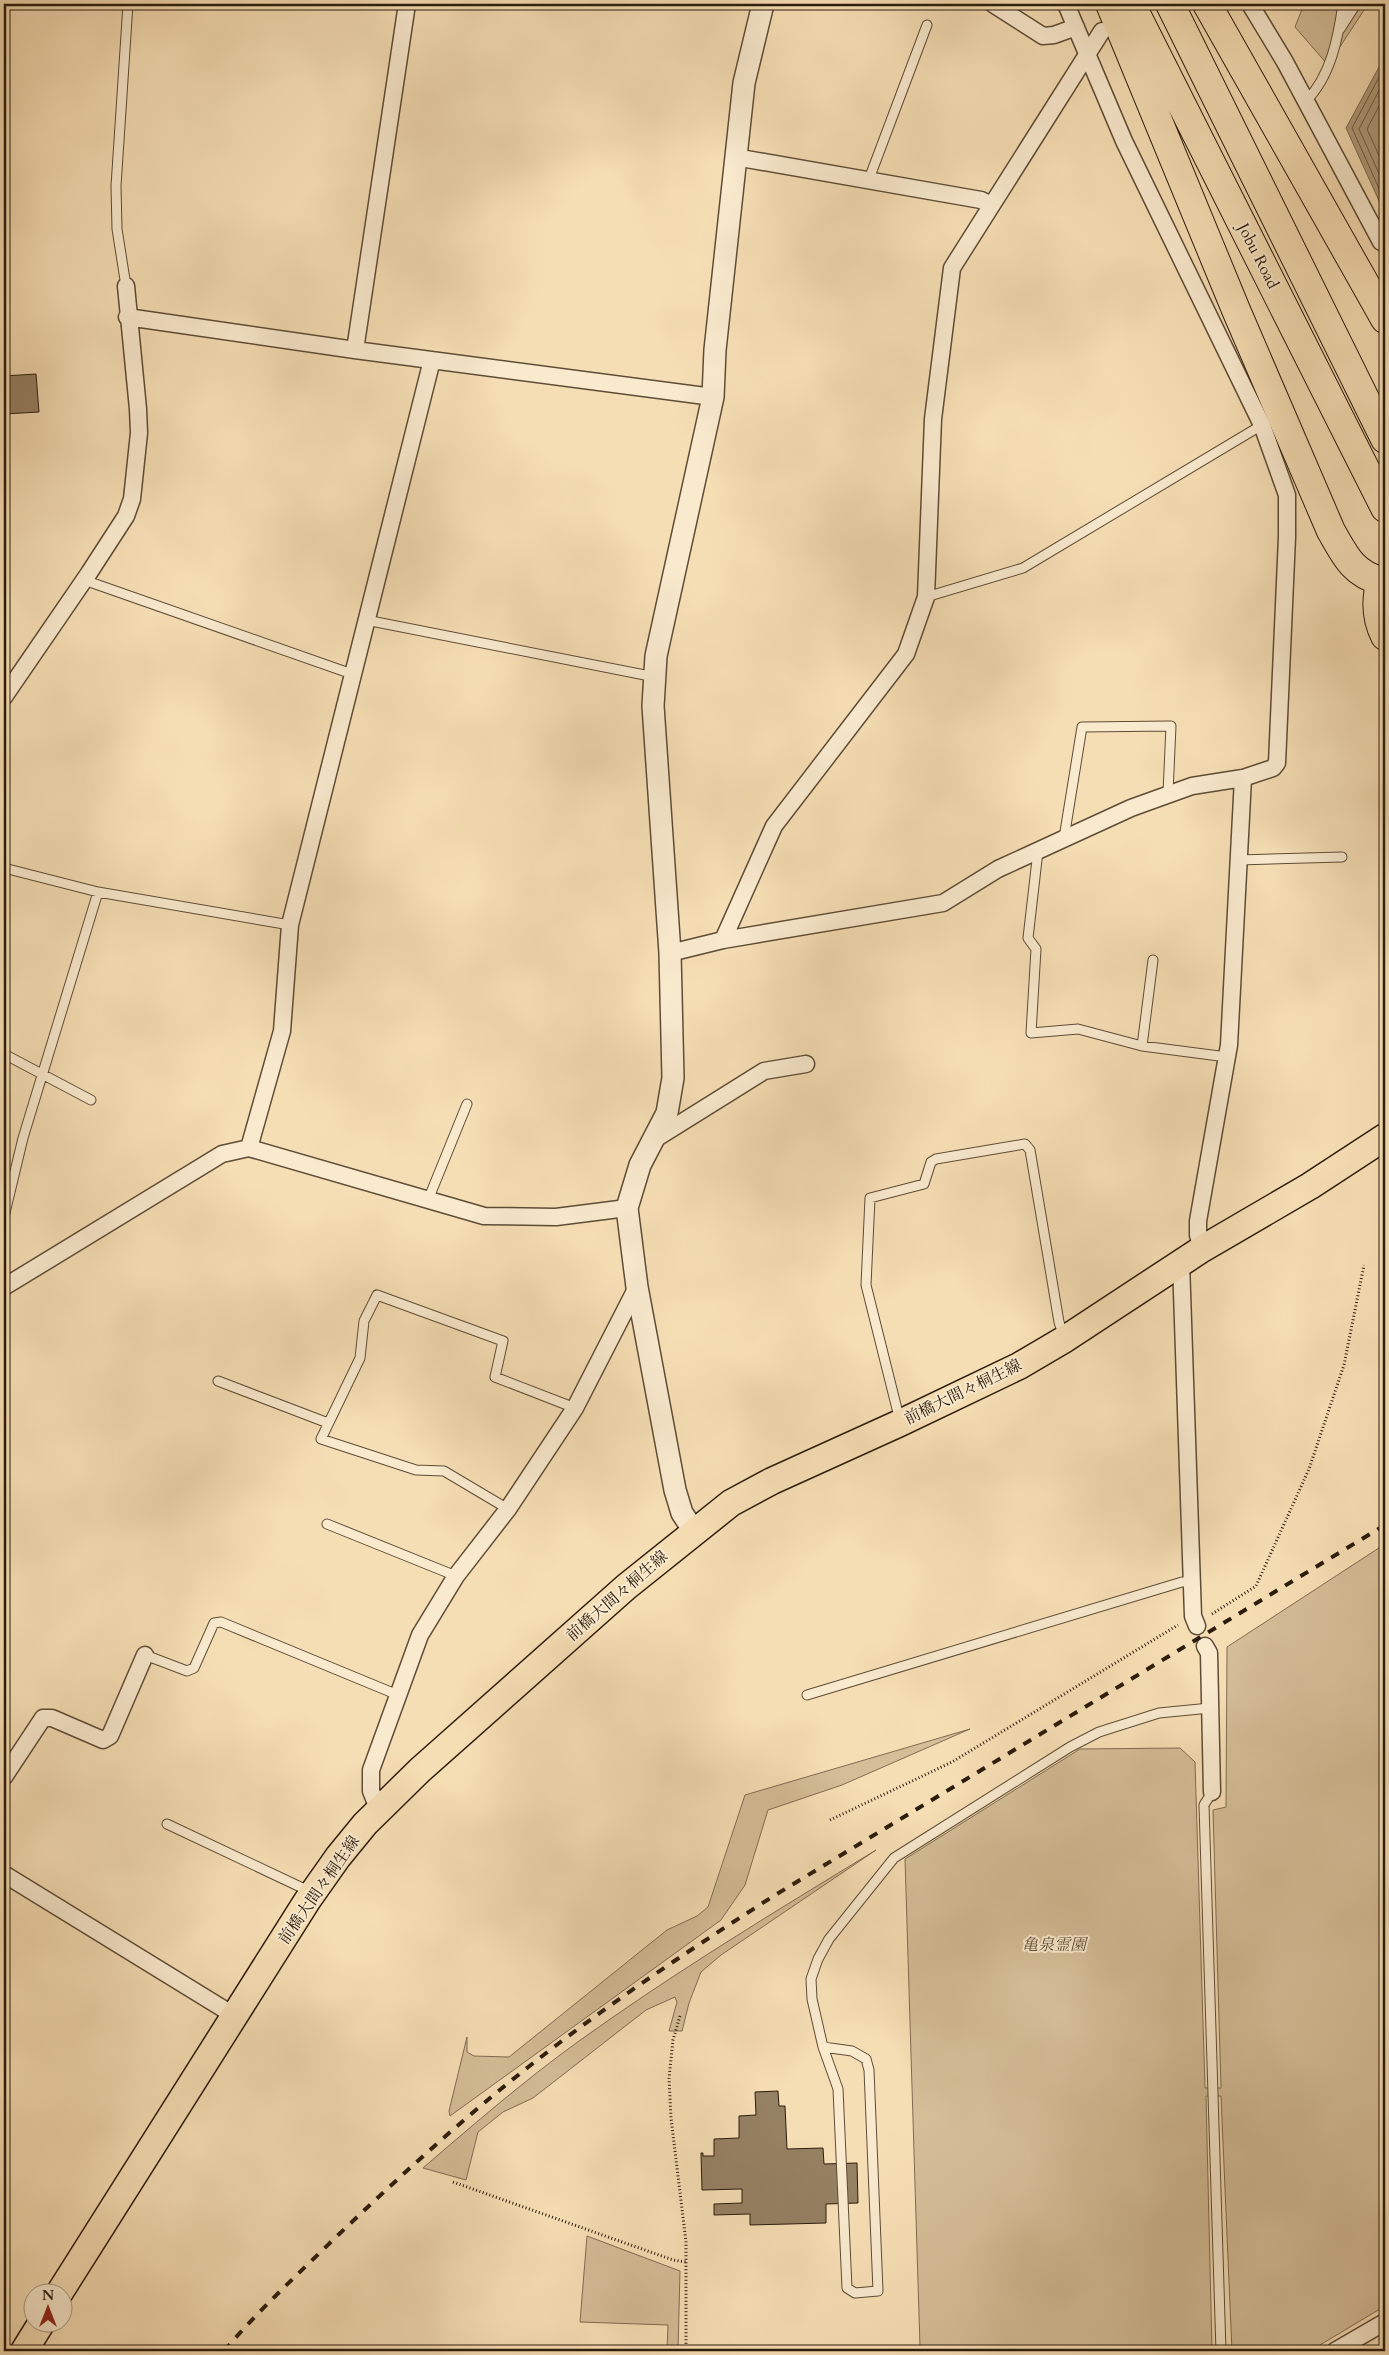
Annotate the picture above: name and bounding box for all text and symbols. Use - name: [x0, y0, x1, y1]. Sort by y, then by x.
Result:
- street label: Jobu Road: [1231, 218, 1284, 293]
- street label: 前橋大間々桐生線: [901, 1354, 1025, 1430]
- street label: 前橋大間々桐生線: [561, 1546, 673, 1646]
- street label: 前橋大間々桐生線: [273, 1831, 365, 1949]
- park label: 亀泉霊園: [1022, 1934, 1089, 1956]
- north arrow: [22, 2282, 72, 2332]
- text: N: [42, 2286, 54, 2305]

